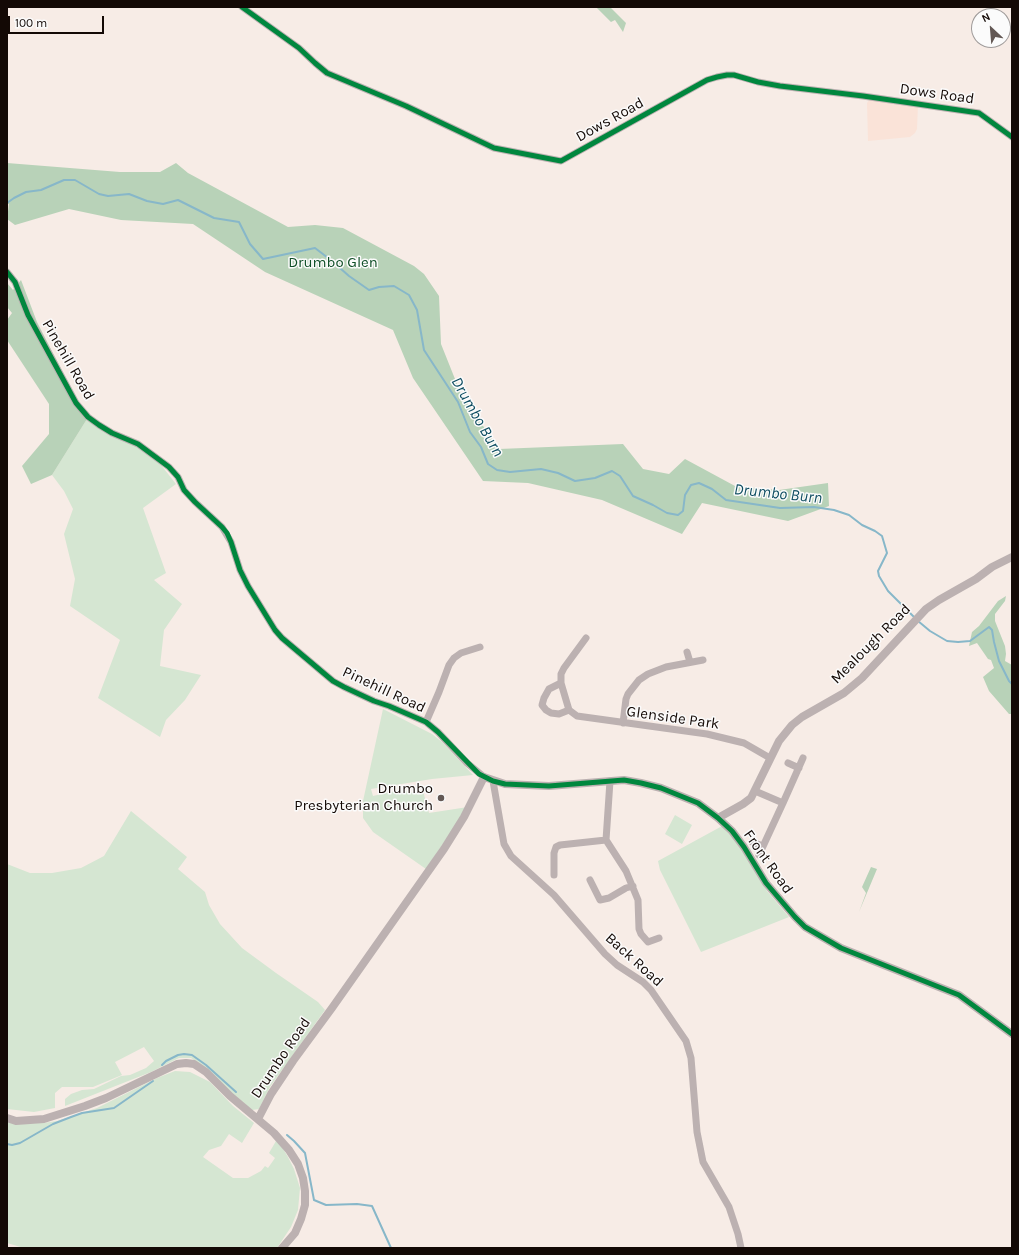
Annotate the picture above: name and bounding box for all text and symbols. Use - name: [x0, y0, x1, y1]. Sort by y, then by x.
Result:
- scale bar: [10, 8, 106, 34]
- north arrow: [971, 8, 1011, 48]
- text: N: [980, 10, 992, 25]
- text: 100 m: [15, 16, 47, 30]
- street label: Dows Road: [899, 80, 975, 108]
- street label: Dows Road: [573, 94, 647, 146]
- park label: Drumbo Glen: [288, 254, 378, 272]
- street label: Pinehill Road: [38, 317, 98, 403]
- water label: Drumbo Burn: [447, 374, 507, 460]
- water label: Drumbo Burn: [733, 480, 823, 508]
- street label: Mealough Road: [827, 600, 915, 688]
- street label: Pinehill Road: [340, 663, 428, 717]
- street label: Glenside Park: [625, 703, 721, 733]
- place label: Drumbo Presbyterian Church: [294, 780, 433, 815]
- marker: Drumbo Presbyterian Church: [436, 793, 446, 803]
- street label: Front Road: [739, 826, 797, 898]
- street label: Back Road: [601, 929, 667, 991]
- street label: Drumbo Road: [247, 1014, 315, 1102]

